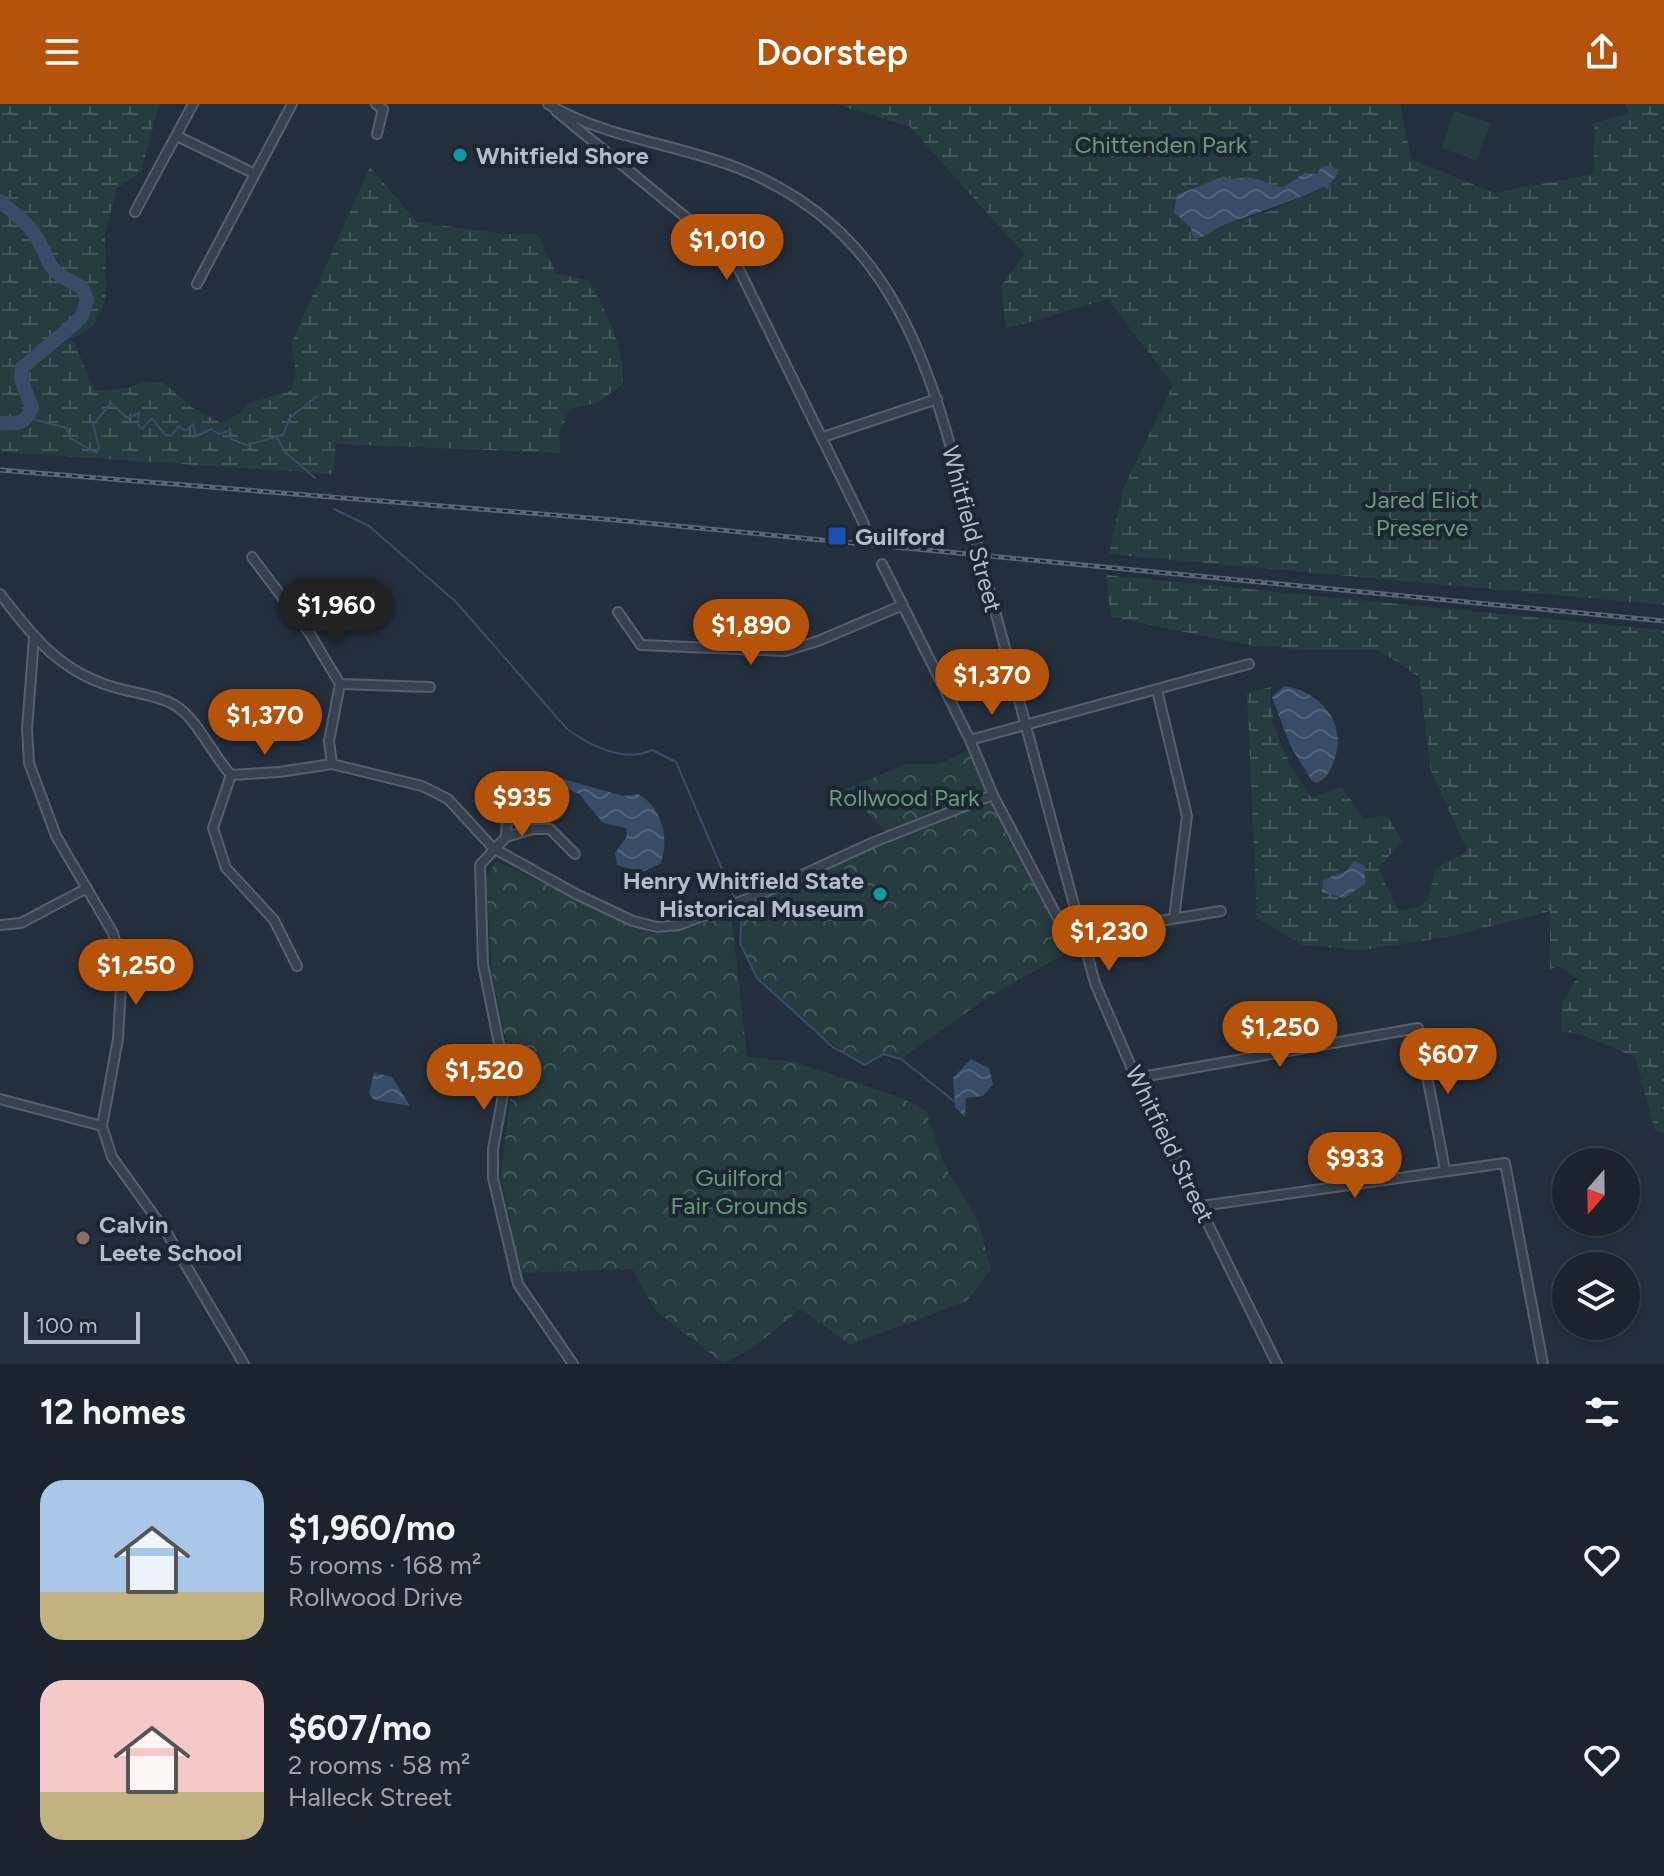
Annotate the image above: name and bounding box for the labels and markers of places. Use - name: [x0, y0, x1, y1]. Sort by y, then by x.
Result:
- place label: Whitfield Shore: [476, 141, 649, 170]
- marker: Whitfield Shore: [451, 146, 469, 164]
- pin: $1,010: [662, 214, 792, 282]
- place label: Guilford: [855, 522, 945, 551]
- marker: Guilford: [826, 525, 848, 547]
- pin: $1,960: [271, 579, 401, 647]
- pin: $1,890: [686, 599, 816, 667]
- pin: $1,370: [927, 649, 1057, 717]
- pin: $1,370: [200, 689, 330, 757]
- pin: $935: [475, 771, 569, 839]
- place label: Henry Whitfield State Historical Museum: [623, 866, 864, 923]
- marker: Henry Whitfield State Historical Museum: [871, 885, 889, 903]
- pin: $1,230: [1044, 905, 1174, 973]
- pin: $1,250: [71, 939, 201, 1007]
- pin: $1,250: [1215, 1001, 1345, 1069]
- pin: $607: [1401, 1028, 1495, 1096]
- pin: $1,520: [419, 1044, 549, 1112]
- pin: $933: [1308, 1132, 1402, 1200]
- place label: Calvin Leete School: [99, 1210, 242, 1267]
- marker: Calvin Leete School: [74, 1229, 92, 1247]

